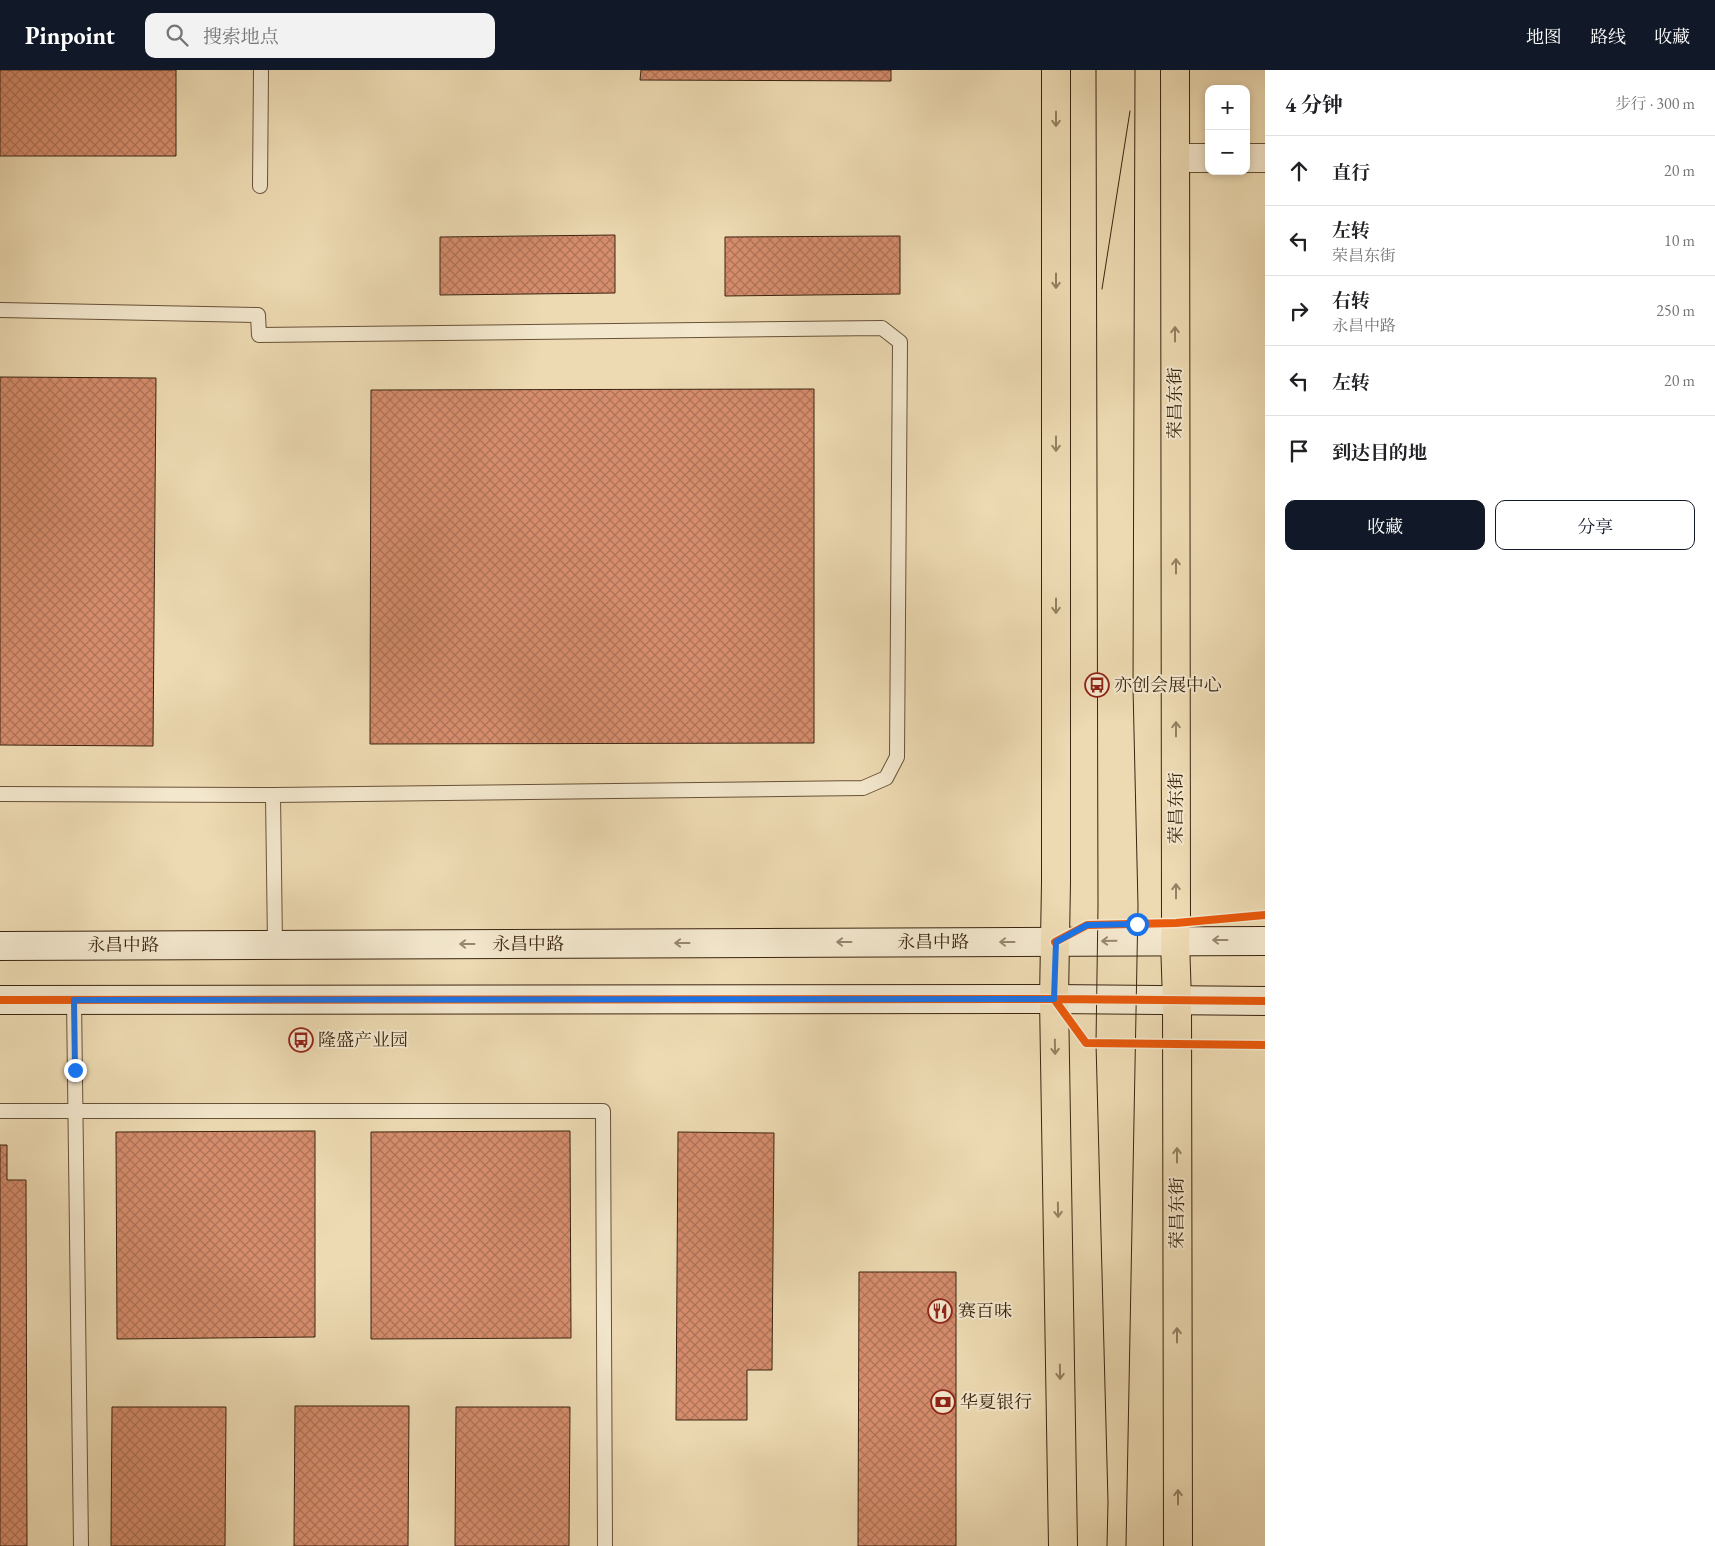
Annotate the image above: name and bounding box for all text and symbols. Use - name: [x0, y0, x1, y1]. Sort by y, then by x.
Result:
- search box: [145, 13, 495, 58]
- text: Pinpoint: [25, 20, 115, 51]
- icon: search: [163, 21, 191, 49]
- text: 搜索地点: [203, 24, 279, 49]
- text: 地图: [1526, 25, 1562, 48]
- text: 路线: [1590, 25, 1626, 48]
- text: 收藏: [1654, 25, 1690, 48]
- map controls: [1205, 85, 1250, 175]
- button: +: [1205, 85, 1250, 130]
- text: 4 分钟: [1285, 91, 1343, 118]
- text: 步行 · 300 m: [1615, 93, 1695, 114]
- one-way arrow: [1051, 110, 1061, 126]
- button: −: [1205, 130, 1250, 175]
- icon: ahead: [1285, 157, 1313, 185]
- text: 直行: [1332, 160, 1370, 185]
- text: 20 m: [1664, 160, 1695, 181]
- text: 左转: [1332, 218, 1370, 243]
- icon: left: [1285, 227, 1313, 255]
- text: 10 m: [1664, 230, 1695, 251]
- text: 荣昌东街: [1332, 245, 1396, 266]
- one-way arrow: [1051, 272, 1061, 289]
- text: 右转: [1332, 288, 1370, 313]
- icon: right: [1285, 297, 1313, 325]
- text: 250 m: [1656, 300, 1695, 321]
- text: 永昌中路: [1332, 315, 1396, 336]
- one-way arrow: [1170, 326, 1180, 342]
- street label: 荣昌东街: [1163, 367, 1186, 439]
- icon: left: [1285, 367, 1313, 395]
- text: 左转: [1332, 370, 1370, 395]
- text: 20 m: [1664, 370, 1695, 391]
- one-way arrow: [1051, 435, 1061, 451]
- icon: arrive: [1285, 437, 1313, 465]
- text: 到达目的地: [1332, 440, 1427, 465]
- button: 收藏: [1285, 500, 1485, 550]
- button: 分享: [1495, 500, 1695, 550]
- one-way arrow: [1171, 559, 1181, 575]
- one-way arrow: [1051, 598, 1061, 614]
- bus stop icon: 亦创会展中心: [1084, 672, 1110, 698]
- place label: 亦创会展中心: [1114, 673, 1222, 696]
- one-way arrow: [1171, 721, 1181, 738]
- street label: 荣昌东街: [1164, 772, 1187, 844]
- one-way arrow: [1171, 884, 1181, 900]
- route start: [1126, 913, 1149, 936]
- street label: 永昌中路: [897, 930, 969, 953]
- street label: 永昌中路: [492, 932, 564, 955]
- street label: 永昌中路: [87, 933, 159, 956]
- one-way arrow: [1212, 935, 1228, 945]
- one-way arrow: [1101, 936, 1117, 946]
- one-way arrow: [836, 937, 852, 947]
- one-way arrow: [999, 937, 1015, 947]
- one-way arrow: [674, 938, 690, 948]
- one-way arrow: [459, 939, 475, 949]
- bus stop icon: 隆盛产业园: [288, 1027, 314, 1053]
- place label: 隆盛产业园: [318, 1028, 408, 1051]
- one-way arrow: [1050, 1039, 1060, 1055]
- route end: [64, 1059, 87, 1082]
- one-way arrow: [1172, 1147, 1182, 1164]
- street label: 荣昌东街: [1165, 1177, 1188, 1249]
- one-way arrow: [1053, 1202, 1063, 1218]
- restaurant icon: 赛百味: [927, 1298, 953, 1324]
- place label: 赛百味: [958, 1299, 1012, 1322]
- one-way arrow: [1172, 1327, 1182, 1344]
- one-way arrow: [1056, 1364, 1065, 1380]
- bank icon: 华夏银行: [930, 1389, 956, 1415]
- place label: 华夏银行: [960, 1390, 1032, 1413]
- one-way arrow: [1173, 1490, 1183, 1506]

